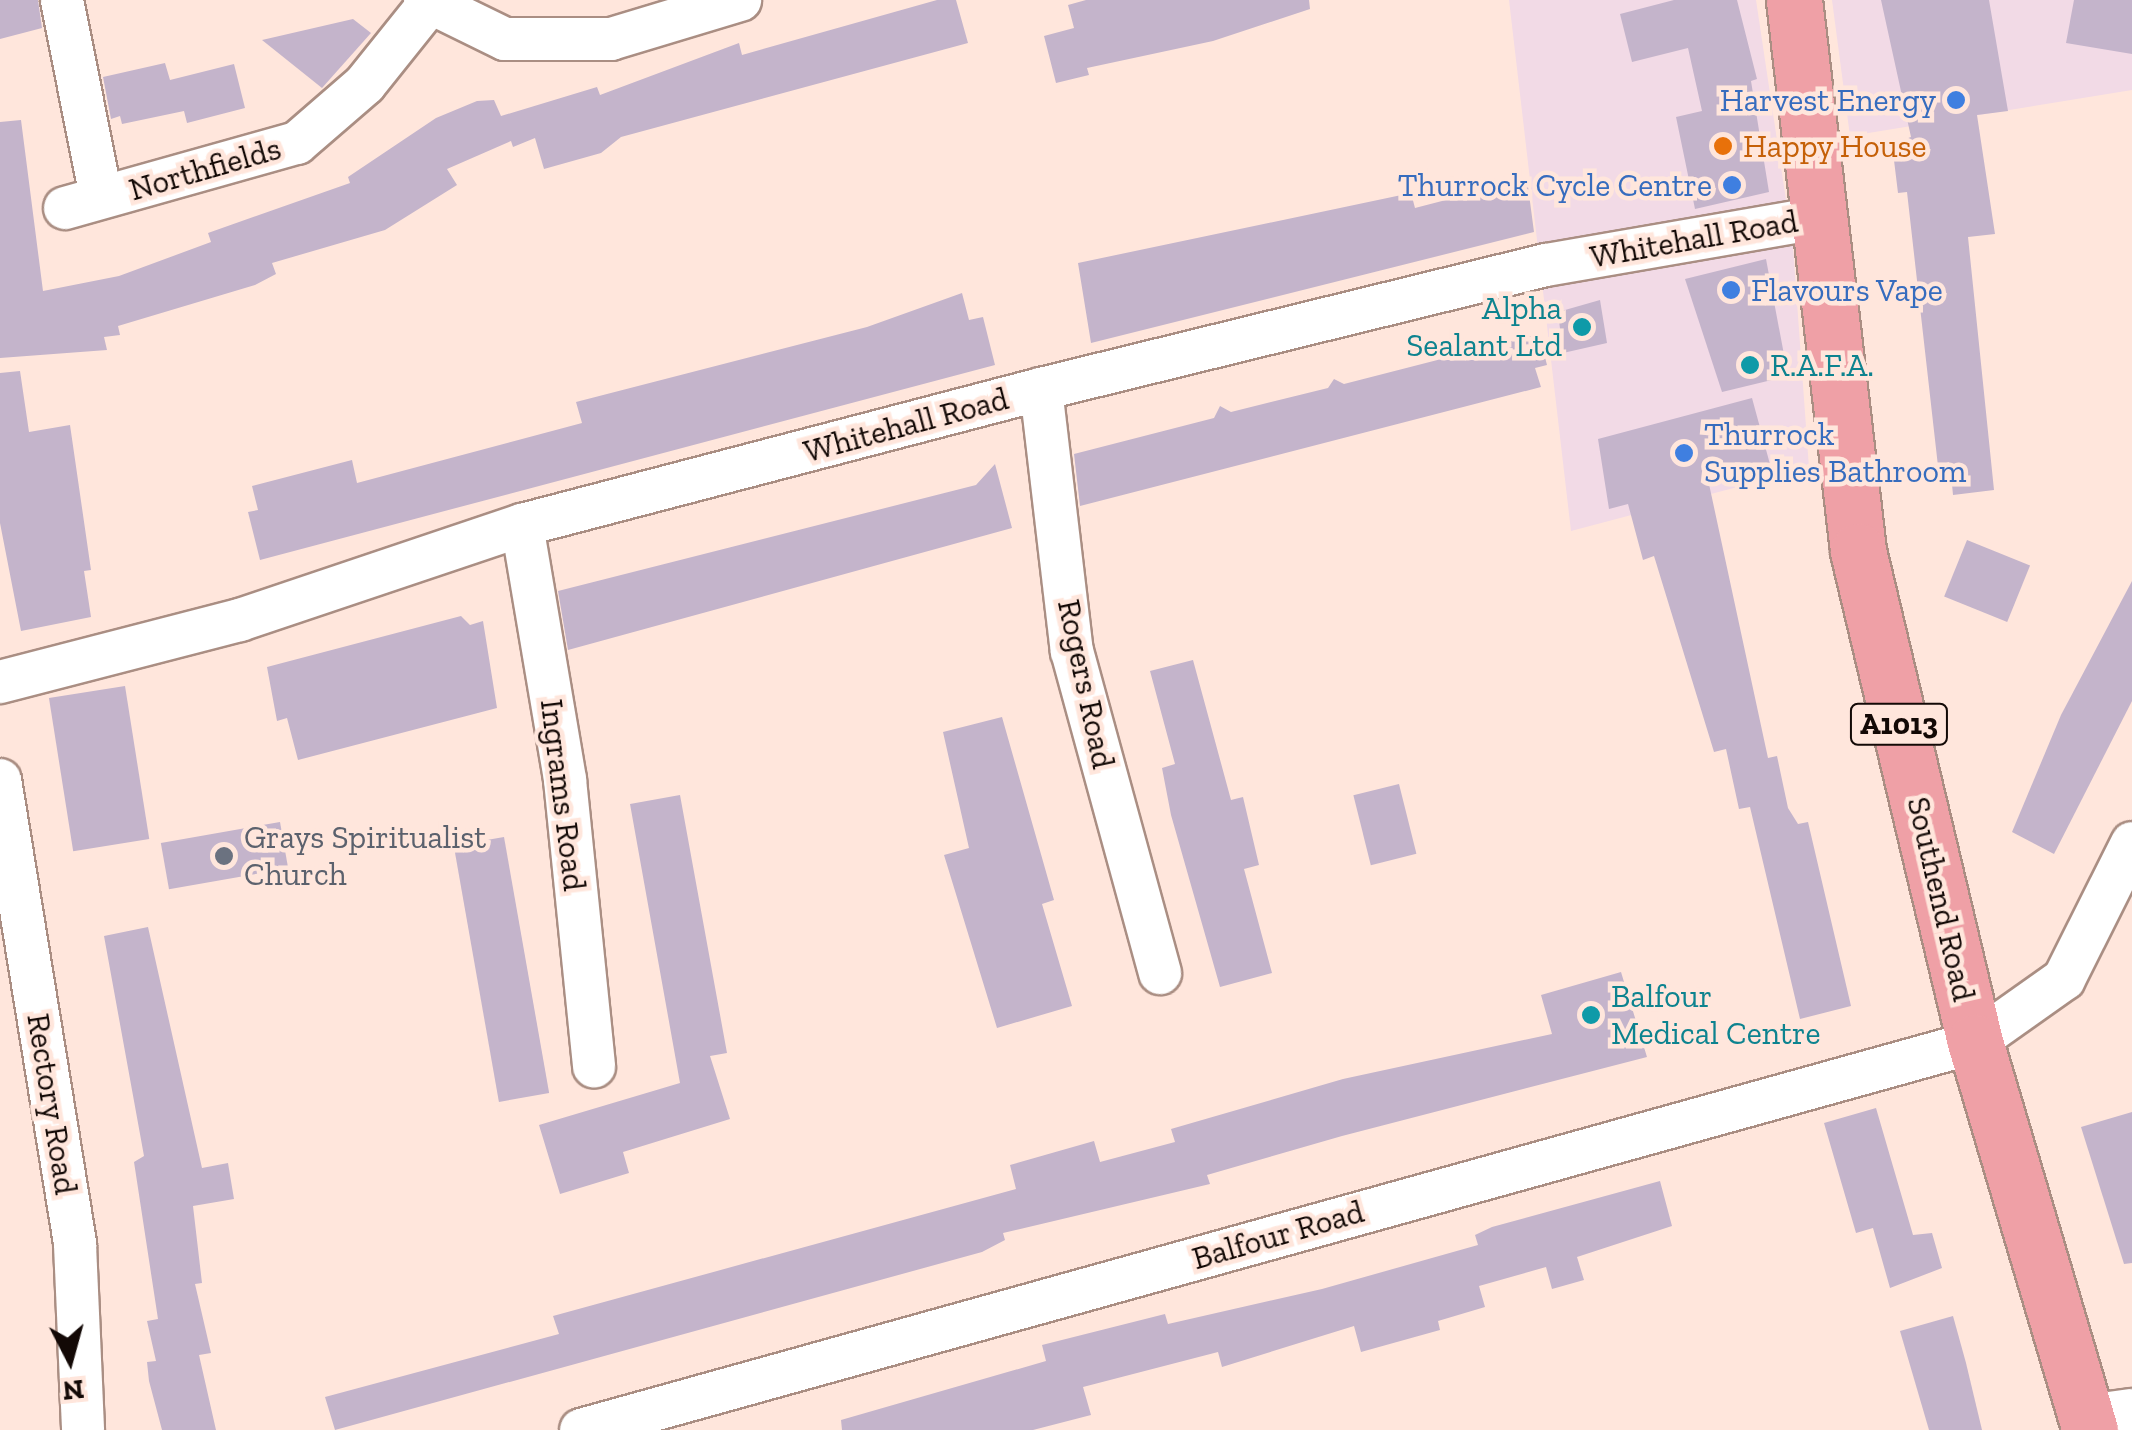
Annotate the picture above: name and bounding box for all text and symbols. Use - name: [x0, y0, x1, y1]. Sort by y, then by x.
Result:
- place label: Harvest Energy: [1720, 81, 1936, 119]
- marker: Harvest Energy: [1945, 89, 1967, 111]
- place label: Happy House: [1743, 127, 1927, 165]
- street label: Northfields: [125, 129, 285, 209]
- marker: Happy House: [1712, 135, 1734, 157]
- place label: Thurrock Cycle Centre: [1398, 166, 1712, 204]
- marker: Thurrock Cycle Centre: [1721, 174, 1743, 196]
- street label: Whitehall Road: [1587, 202, 1801, 276]
- place label: Flavours Vape: [1751, 271, 1944, 309]
- marker: Flavours Vape: [1720, 279, 1742, 301]
- place label: Alpha Sealant Ltd: [1406, 290, 1562, 365]
- marker: Alpha Sealant Ltd: [1571, 316, 1593, 338]
- place label: R.A.F.A.: [1770, 346, 1874, 384]
- marker: R.A.F.A.: [1739, 354, 1761, 376]
- street label: Whitehall Road: [800, 379, 1012, 471]
- place label: Thurrock Supplies Bathroom: [1704, 416, 1966, 491]
- marker: Thurrock Supplies Bathroom: [1673, 442, 1695, 464]
- street label: Rogers Road: [1049, 596, 1123, 772]
- street label: Ingrams Road: [532, 697, 594, 893]
- road number: A1013: [1849, 699, 1949, 749]
- street label: Southend Road: [1899, 793, 1983, 1005]
- place label: Grays Spiritualist Church: [244, 819, 486, 894]
- marker: Grays Spiritualist Church: [213, 845, 235, 867]
- place label: Balfour Medical Centre: [1611, 978, 1820, 1053]
- marker: Balfour Medical Centre: [1580, 1004, 1602, 1026]
- street label: Rectory Road: [19, 1010, 85, 1198]
- street label: Balfour Road: [1188, 1192, 1368, 1278]
- north arrow: [20, 1310, 120, 1410]
- text: N: [61, 1373, 85, 1408]

